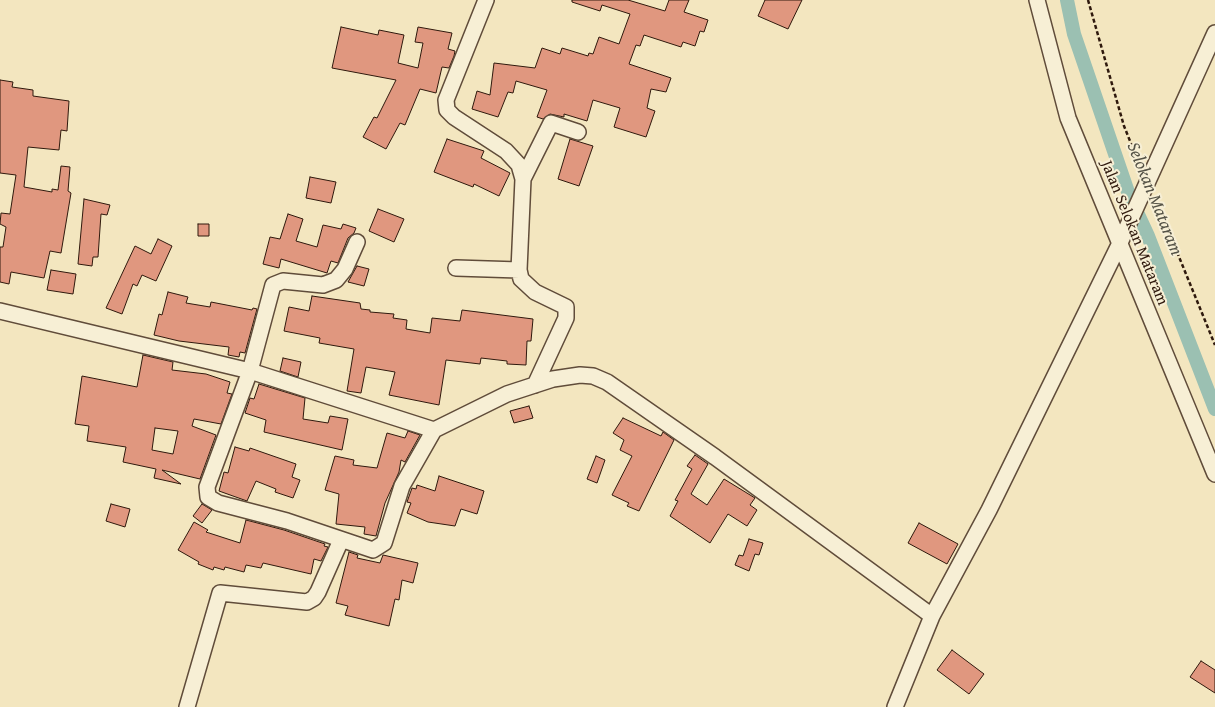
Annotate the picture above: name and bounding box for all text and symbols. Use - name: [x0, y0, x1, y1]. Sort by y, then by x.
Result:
- water label: Selokan Mataram: [1121, 139, 1187, 259]
- street label: Jalan Selokan Mataram: [1096, 158, 1172, 308]

